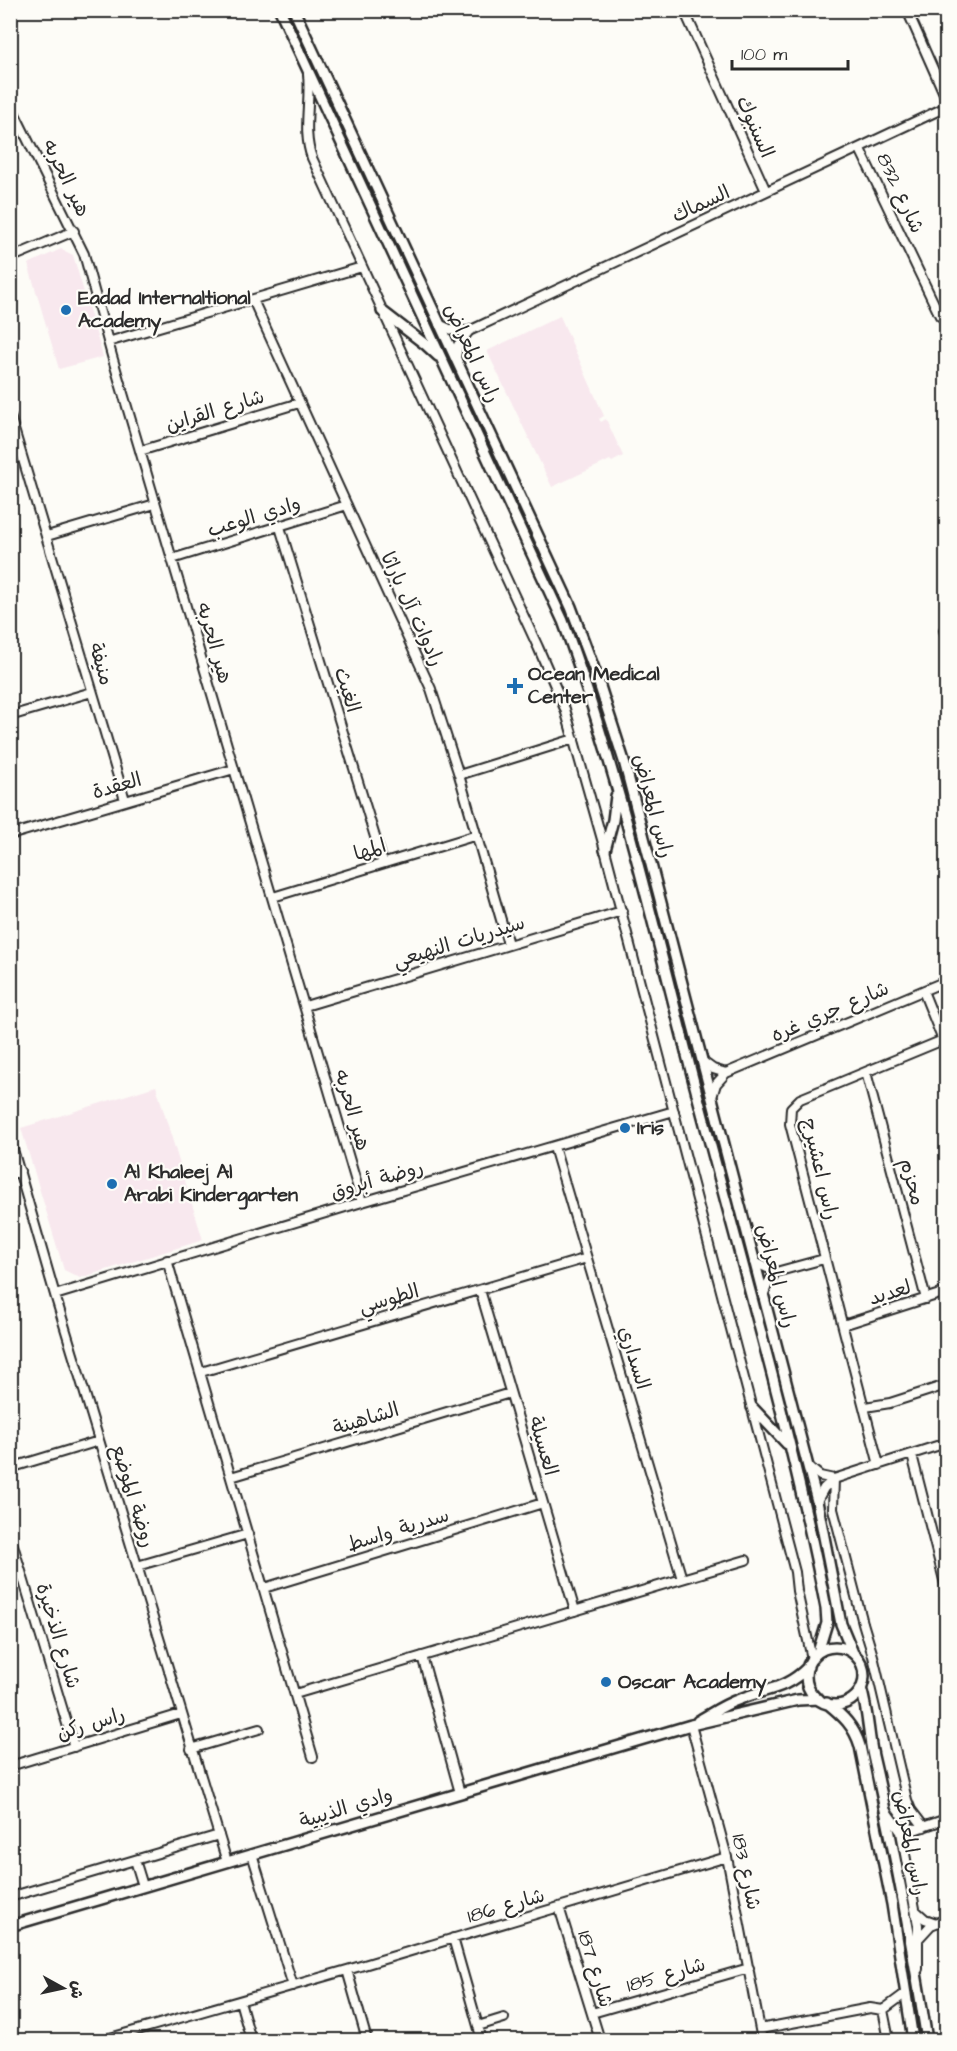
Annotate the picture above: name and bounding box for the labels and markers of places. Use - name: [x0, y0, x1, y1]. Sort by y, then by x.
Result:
- place label: Eadad Internaltional Academy: [78, 284, 251, 336]
- marker: Eadad Internaltional Academy: [59, 303, 73, 317]
- place label: Ocean Medical Center: [528, 660, 660, 711]
- marker: Ocean Medical Center: [506, 677, 524, 695]
- place label: Iris: [637, 1114, 664, 1142]
- marker: Iris: [618, 1121, 632, 1135]
- place label: Al Khaleej Al Arabi Kindergarten: [124, 1158, 298, 1210]
- marker: Al Khaleej Al Arabi Kindergarten: [105, 1177, 119, 1191]
- place label: Oscar Academy: [618, 1668, 767, 1697]
- marker: Oscar Academy: [599, 1675, 613, 1689]

